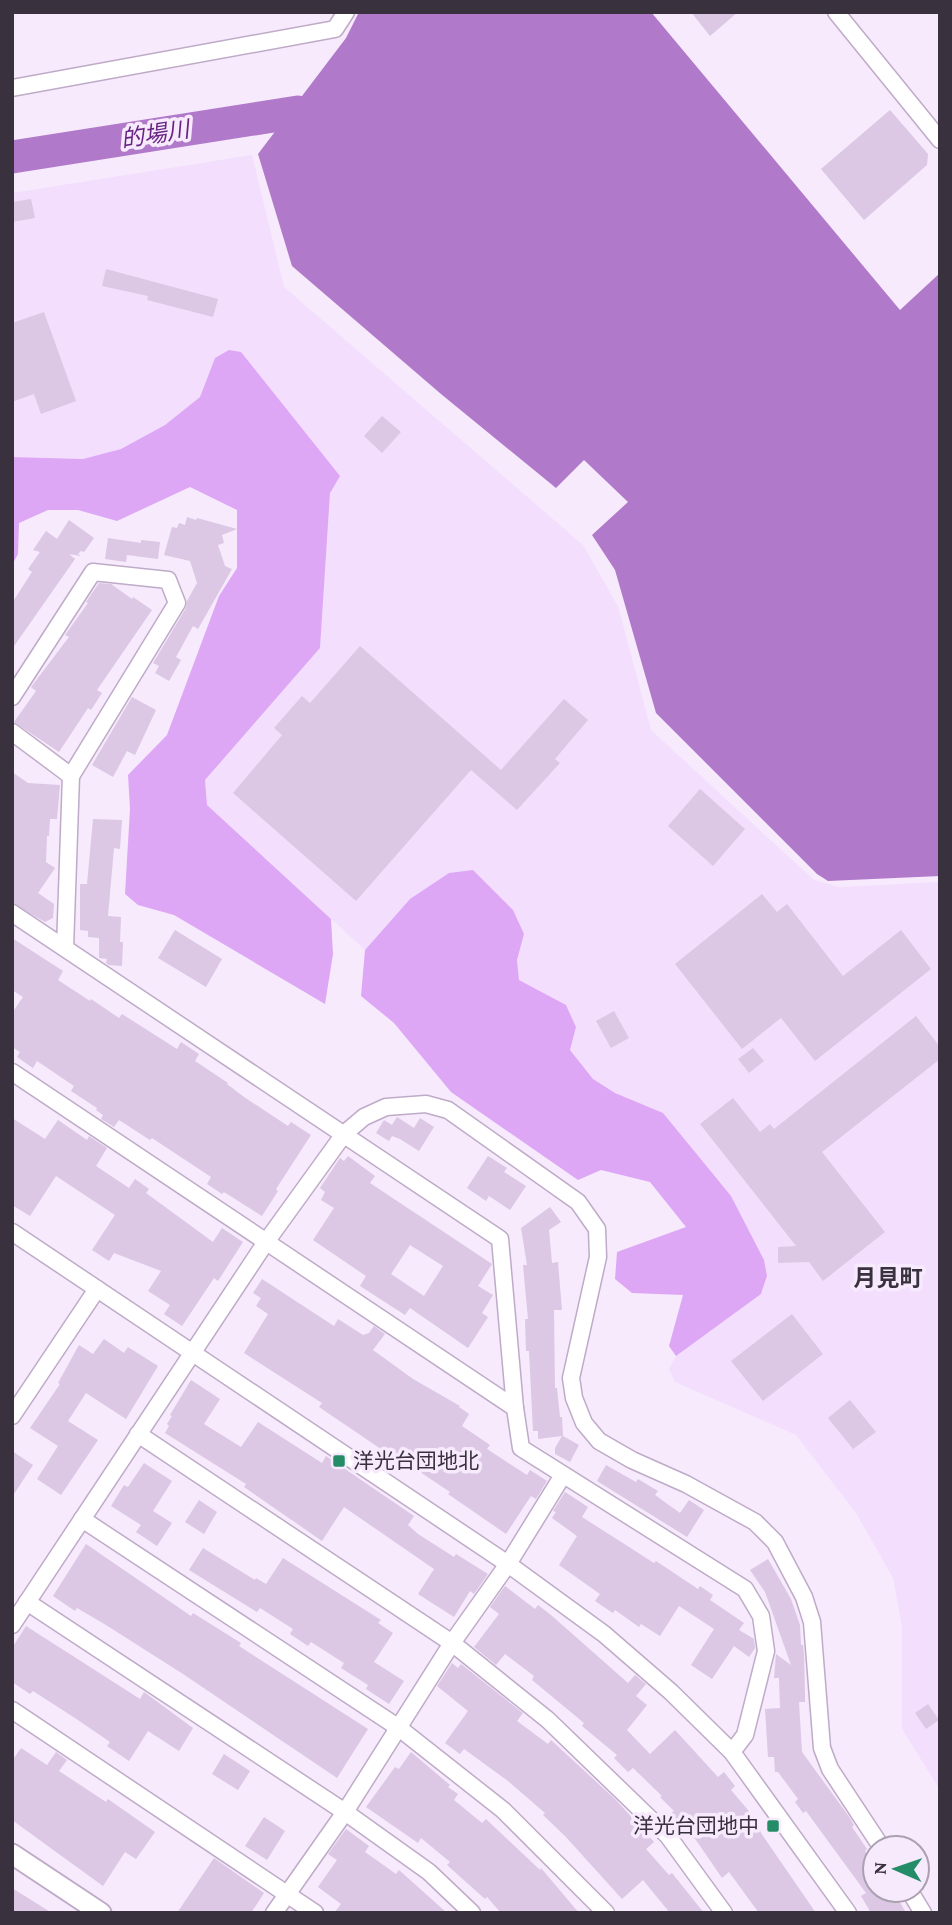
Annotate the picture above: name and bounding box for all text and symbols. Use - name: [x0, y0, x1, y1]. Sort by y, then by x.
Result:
- water label: 的場川: [119, 115, 194, 152]
- district label: 月見町: [854, 1265, 923, 1291]
- place label: 洋光台団地北: [353, 1449, 479, 1473]
- marker: 洋光台団地北: [331, 1453, 347, 1469]
- place label: 洋光台団地中: [633, 1814, 759, 1838]
- marker: 洋光台団地中: [765, 1818, 781, 1834]
- north arrow: [861, 1834, 931, 1904]
- text: N: [869, 1862, 890, 1875]

